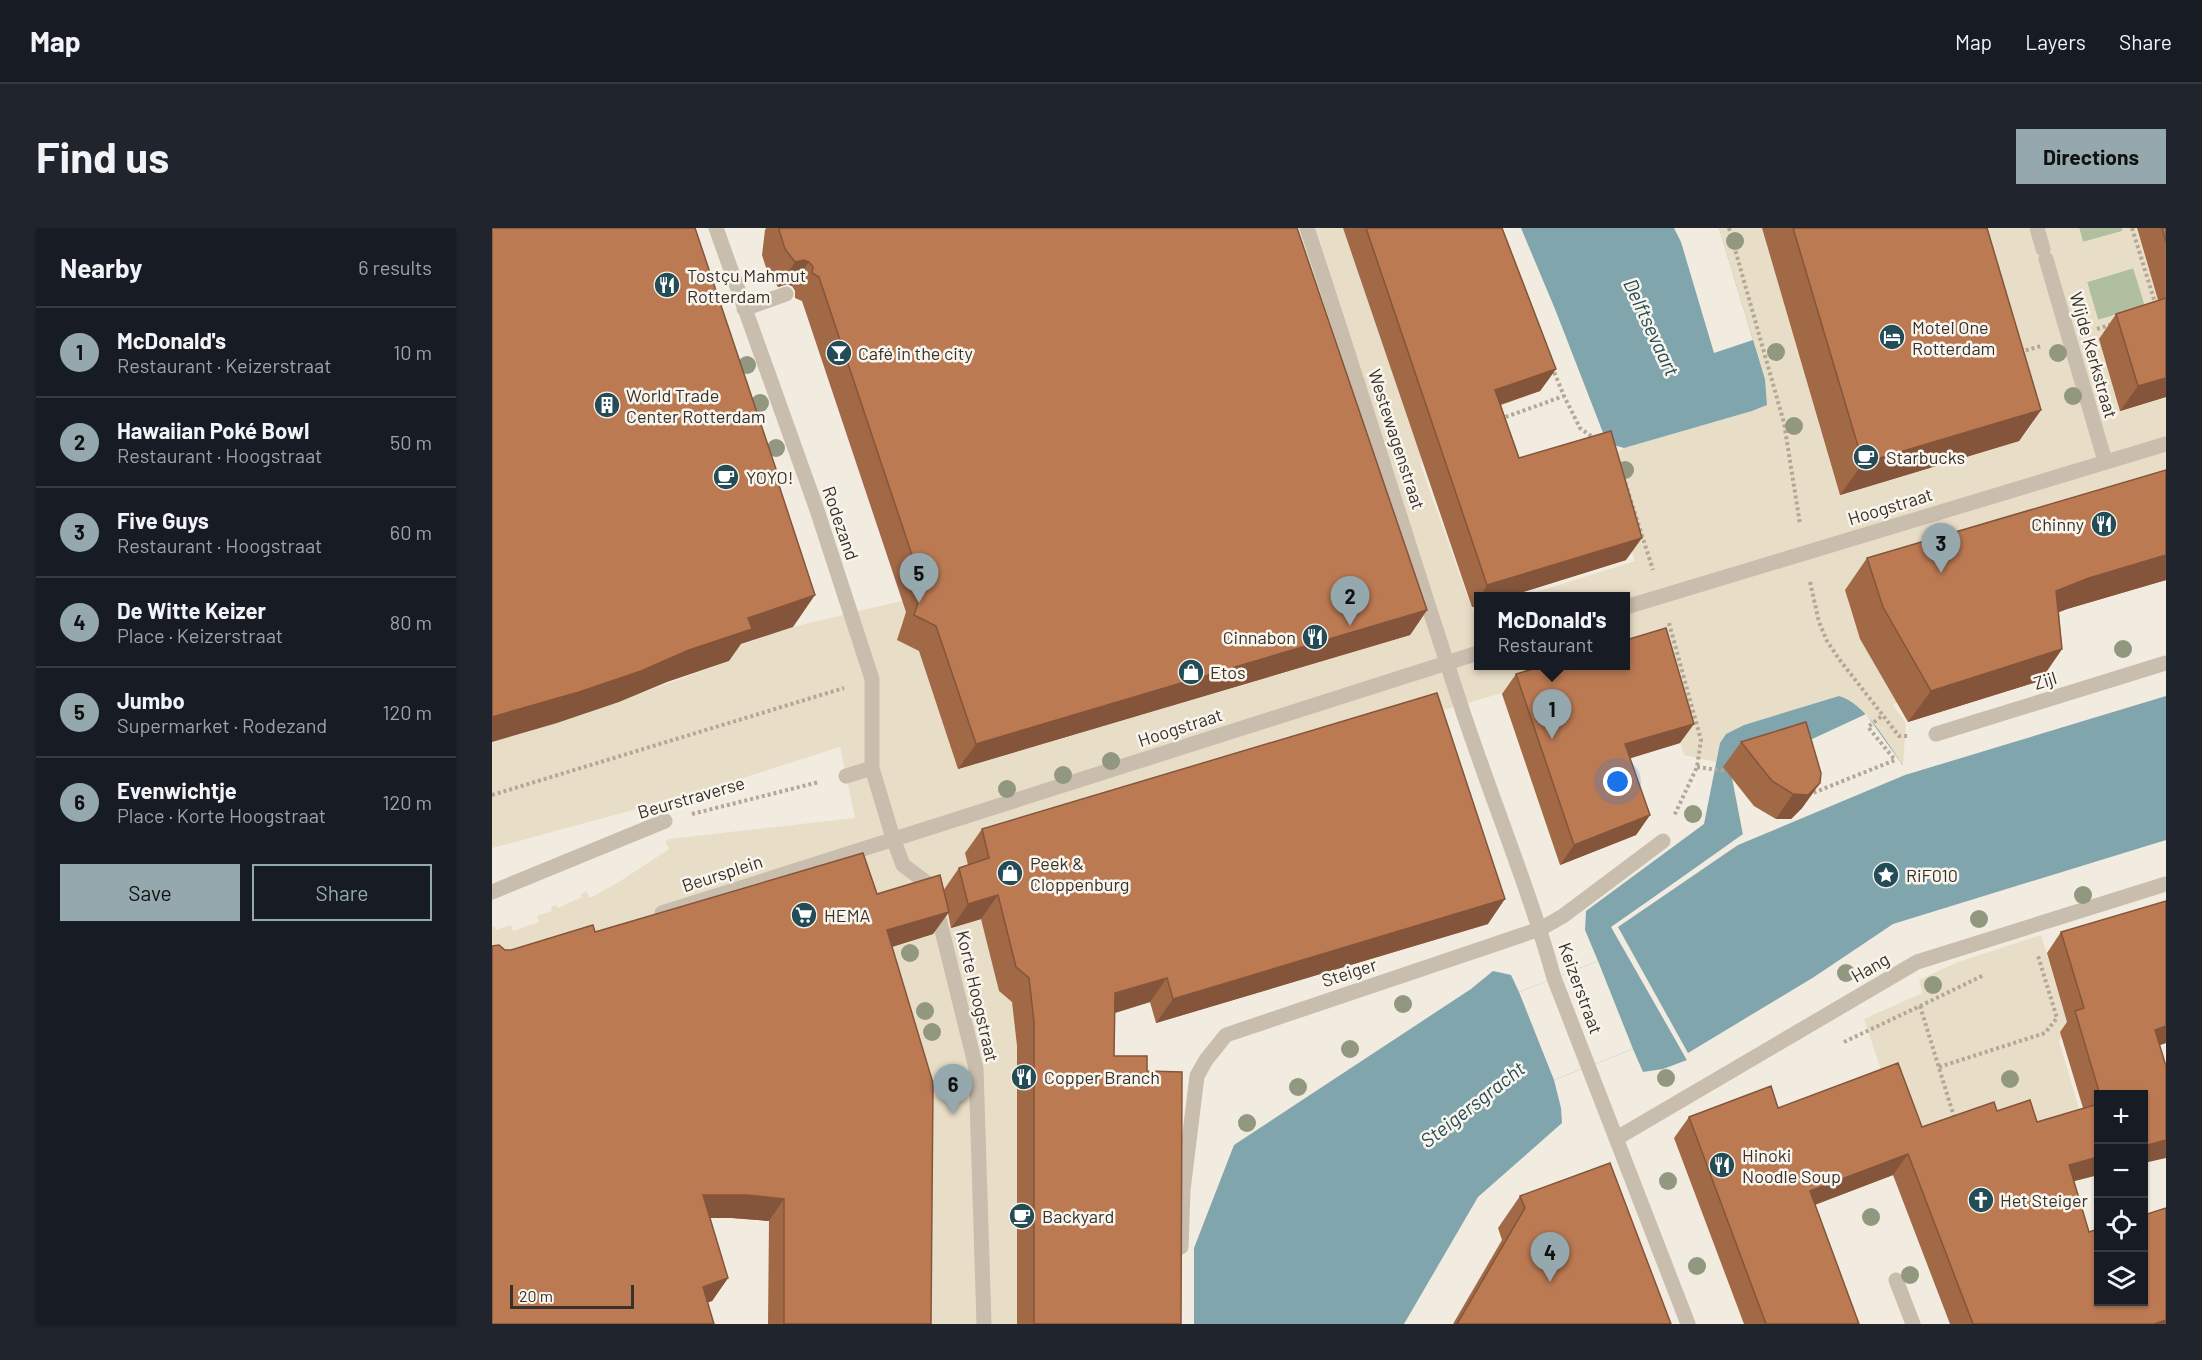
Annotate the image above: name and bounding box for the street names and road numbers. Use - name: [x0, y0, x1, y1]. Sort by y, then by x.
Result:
- street label: Wijde Kerkstraat: [2065, 289, 2123, 421]
- street label: Westewagenstraat: [1364, 366, 1430, 512]
- street label: Rodezand: [818, 483, 864, 563]
- street label: Hoogstraat: [1845, 483, 1935, 529]
- street label: Zijl: [2031, 666, 2059, 694]
- street label: Hoogstraat: [1135, 703, 1225, 751]
- street label: Beurstraverse: [635, 771, 747, 823]
- street label: Beursplein: [679, 850, 765, 896]
- street label: Korte Hoogstraat: [952, 928, 1004, 1064]
- street label: Keizerstraat: [1554, 939, 1608, 1037]
- street label: Hang: [1847, 947, 1893, 987]
- street label: Steiger: [1319, 953, 1380, 991]

